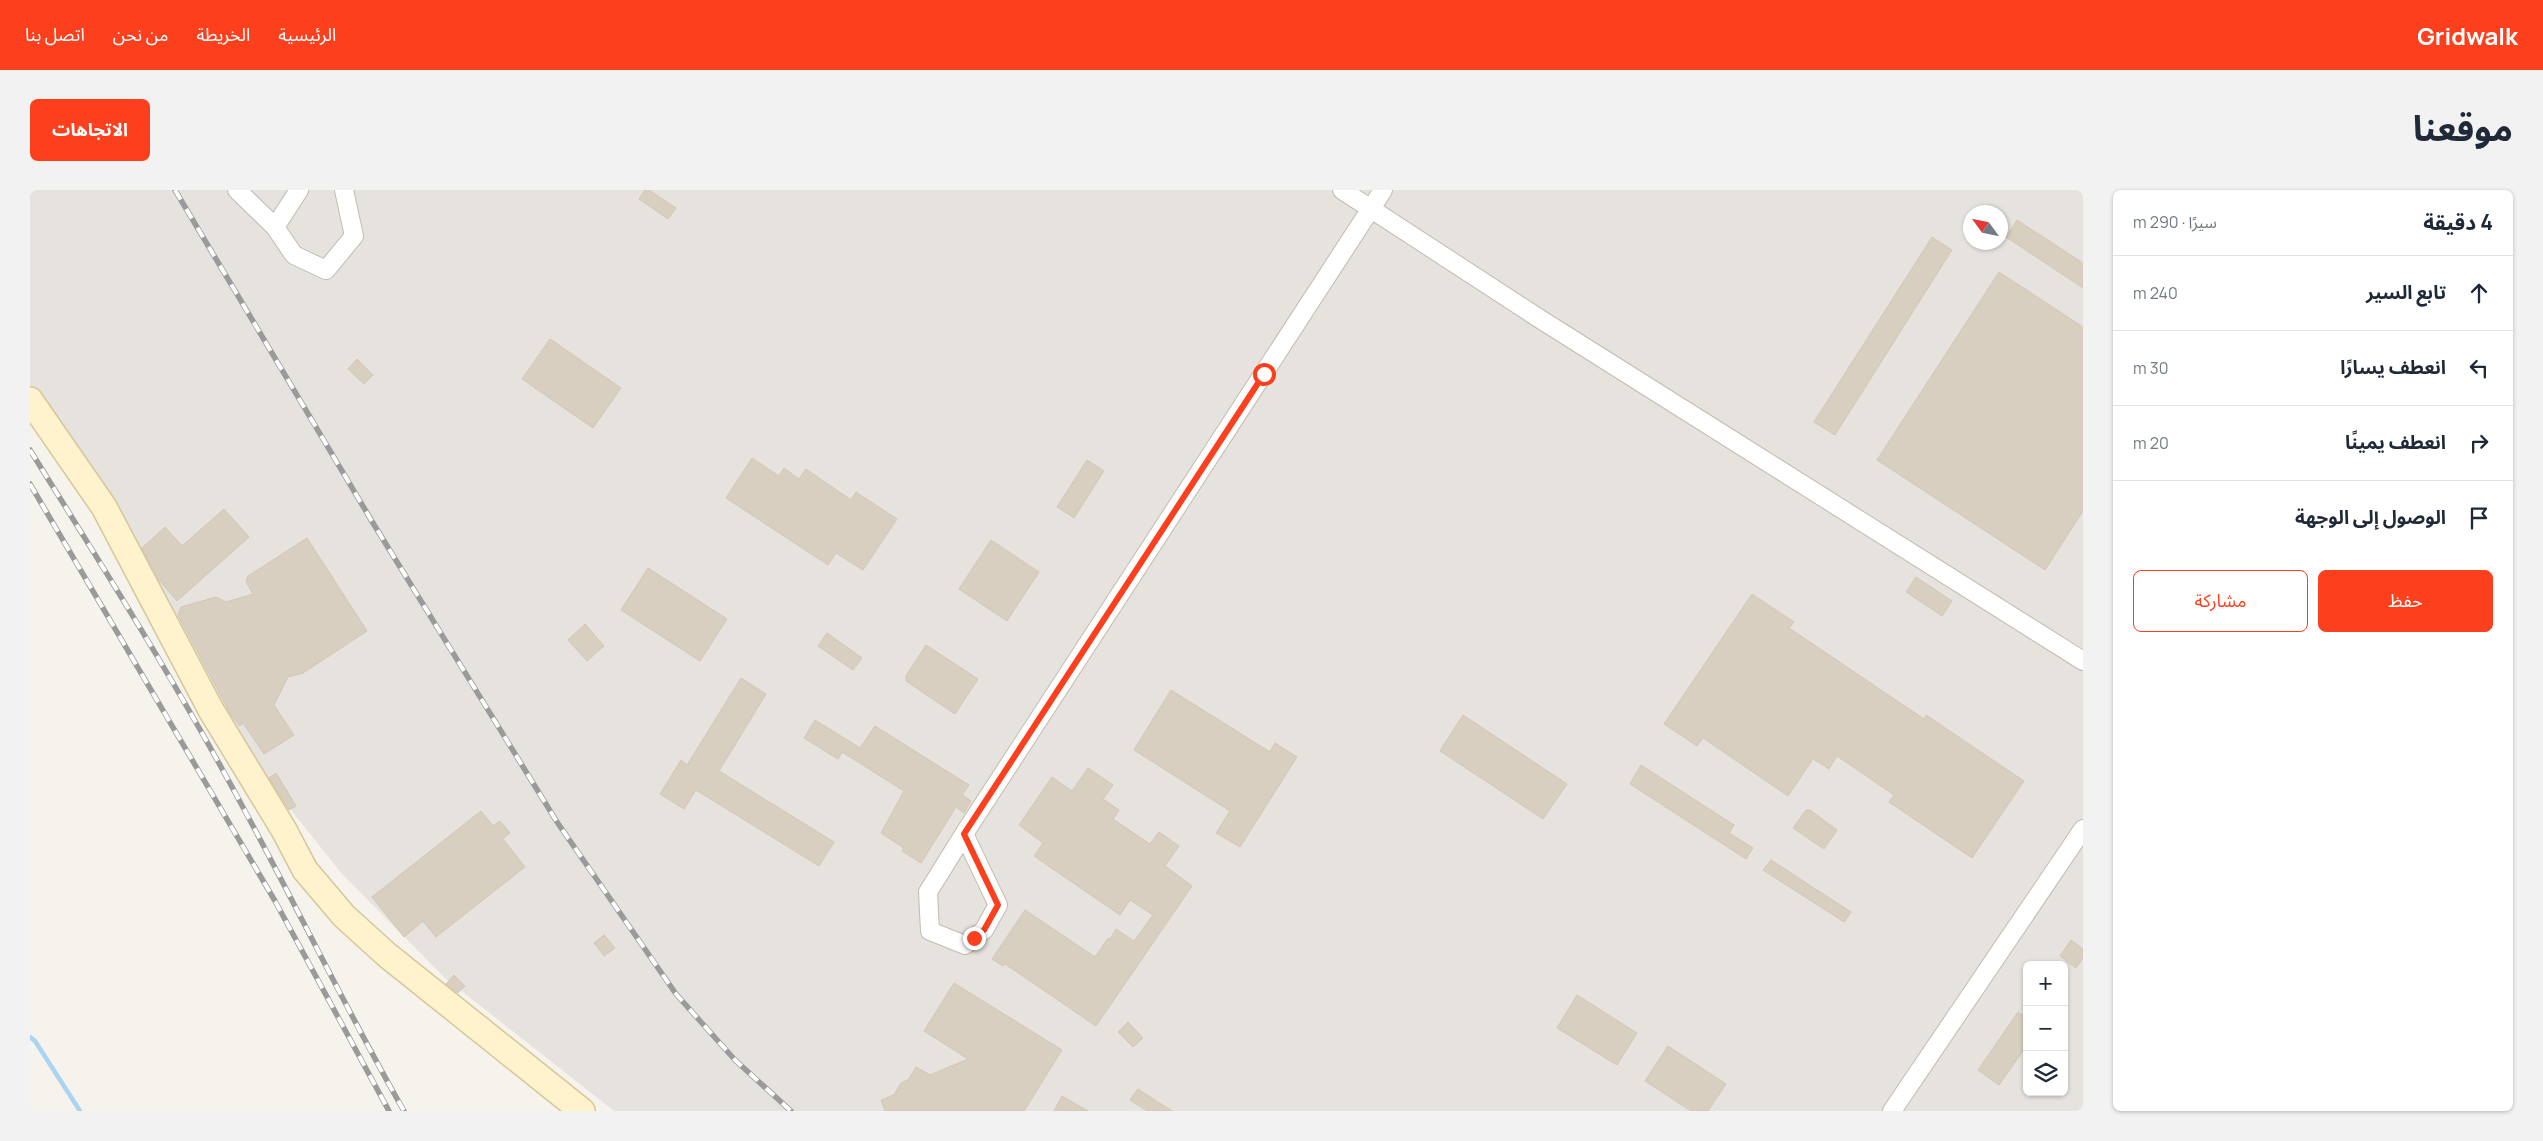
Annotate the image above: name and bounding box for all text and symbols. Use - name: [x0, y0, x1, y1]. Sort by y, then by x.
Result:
- text: Gridwalk: [2417, 19, 2518, 52]
- text: اتصل بنا: [25, 22, 85, 46]
- text: من نحن: [113, 22, 168, 46]
- text: الخريطة: [196, 22, 250, 46]
- text: الرئيسية: [278, 22, 336, 46]
- button: الاتجاهات: [30, 99, 150, 161]
- text: موقعنا: [2413, 104, 2513, 152]
- north arrow: [1963, 205, 2008, 250]
- text: 4 دقيقة: [2423, 208, 2493, 236]
- text: سيرًا · 290 m: [2133, 211, 2217, 233]
- text: تابع السير: [2366, 279, 2446, 305]
- icon: ahead: [2465, 279, 2493, 307]
- text: 240 m: [2133, 282, 2178, 304]
- text: انعطف يسارًا: [2340, 354, 2446, 380]
- icon: left: [2465, 354, 2493, 382]
- text: 30 m: [2133, 357, 2168, 379]
- route start: [1253, 363, 1276, 386]
- text: انعطف يمينًا: [2345, 429, 2446, 455]
- icon: right: [2465, 429, 2493, 457]
- text: 20 m: [2133, 432, 2169, 454]
- text: الوصول إلى الوجهة: [2295, 504, 2446, 530]
- icon: arrive: [2465, 504, 2493, 532]
- button: مشاركة: [2133, 570, 2308, 632]
- button: حفظ: [2318, 570, 2493, 632]
- route end: [963, 927, 986, 950]
- map controls: [2023, 961, 2068, 1096]
- button: +: [2023, 961, 2068, 1006]
- button: −: [2023, 1006, 2068, 1051]
- button: layers: [2023, 1051, 2068, 1096]

